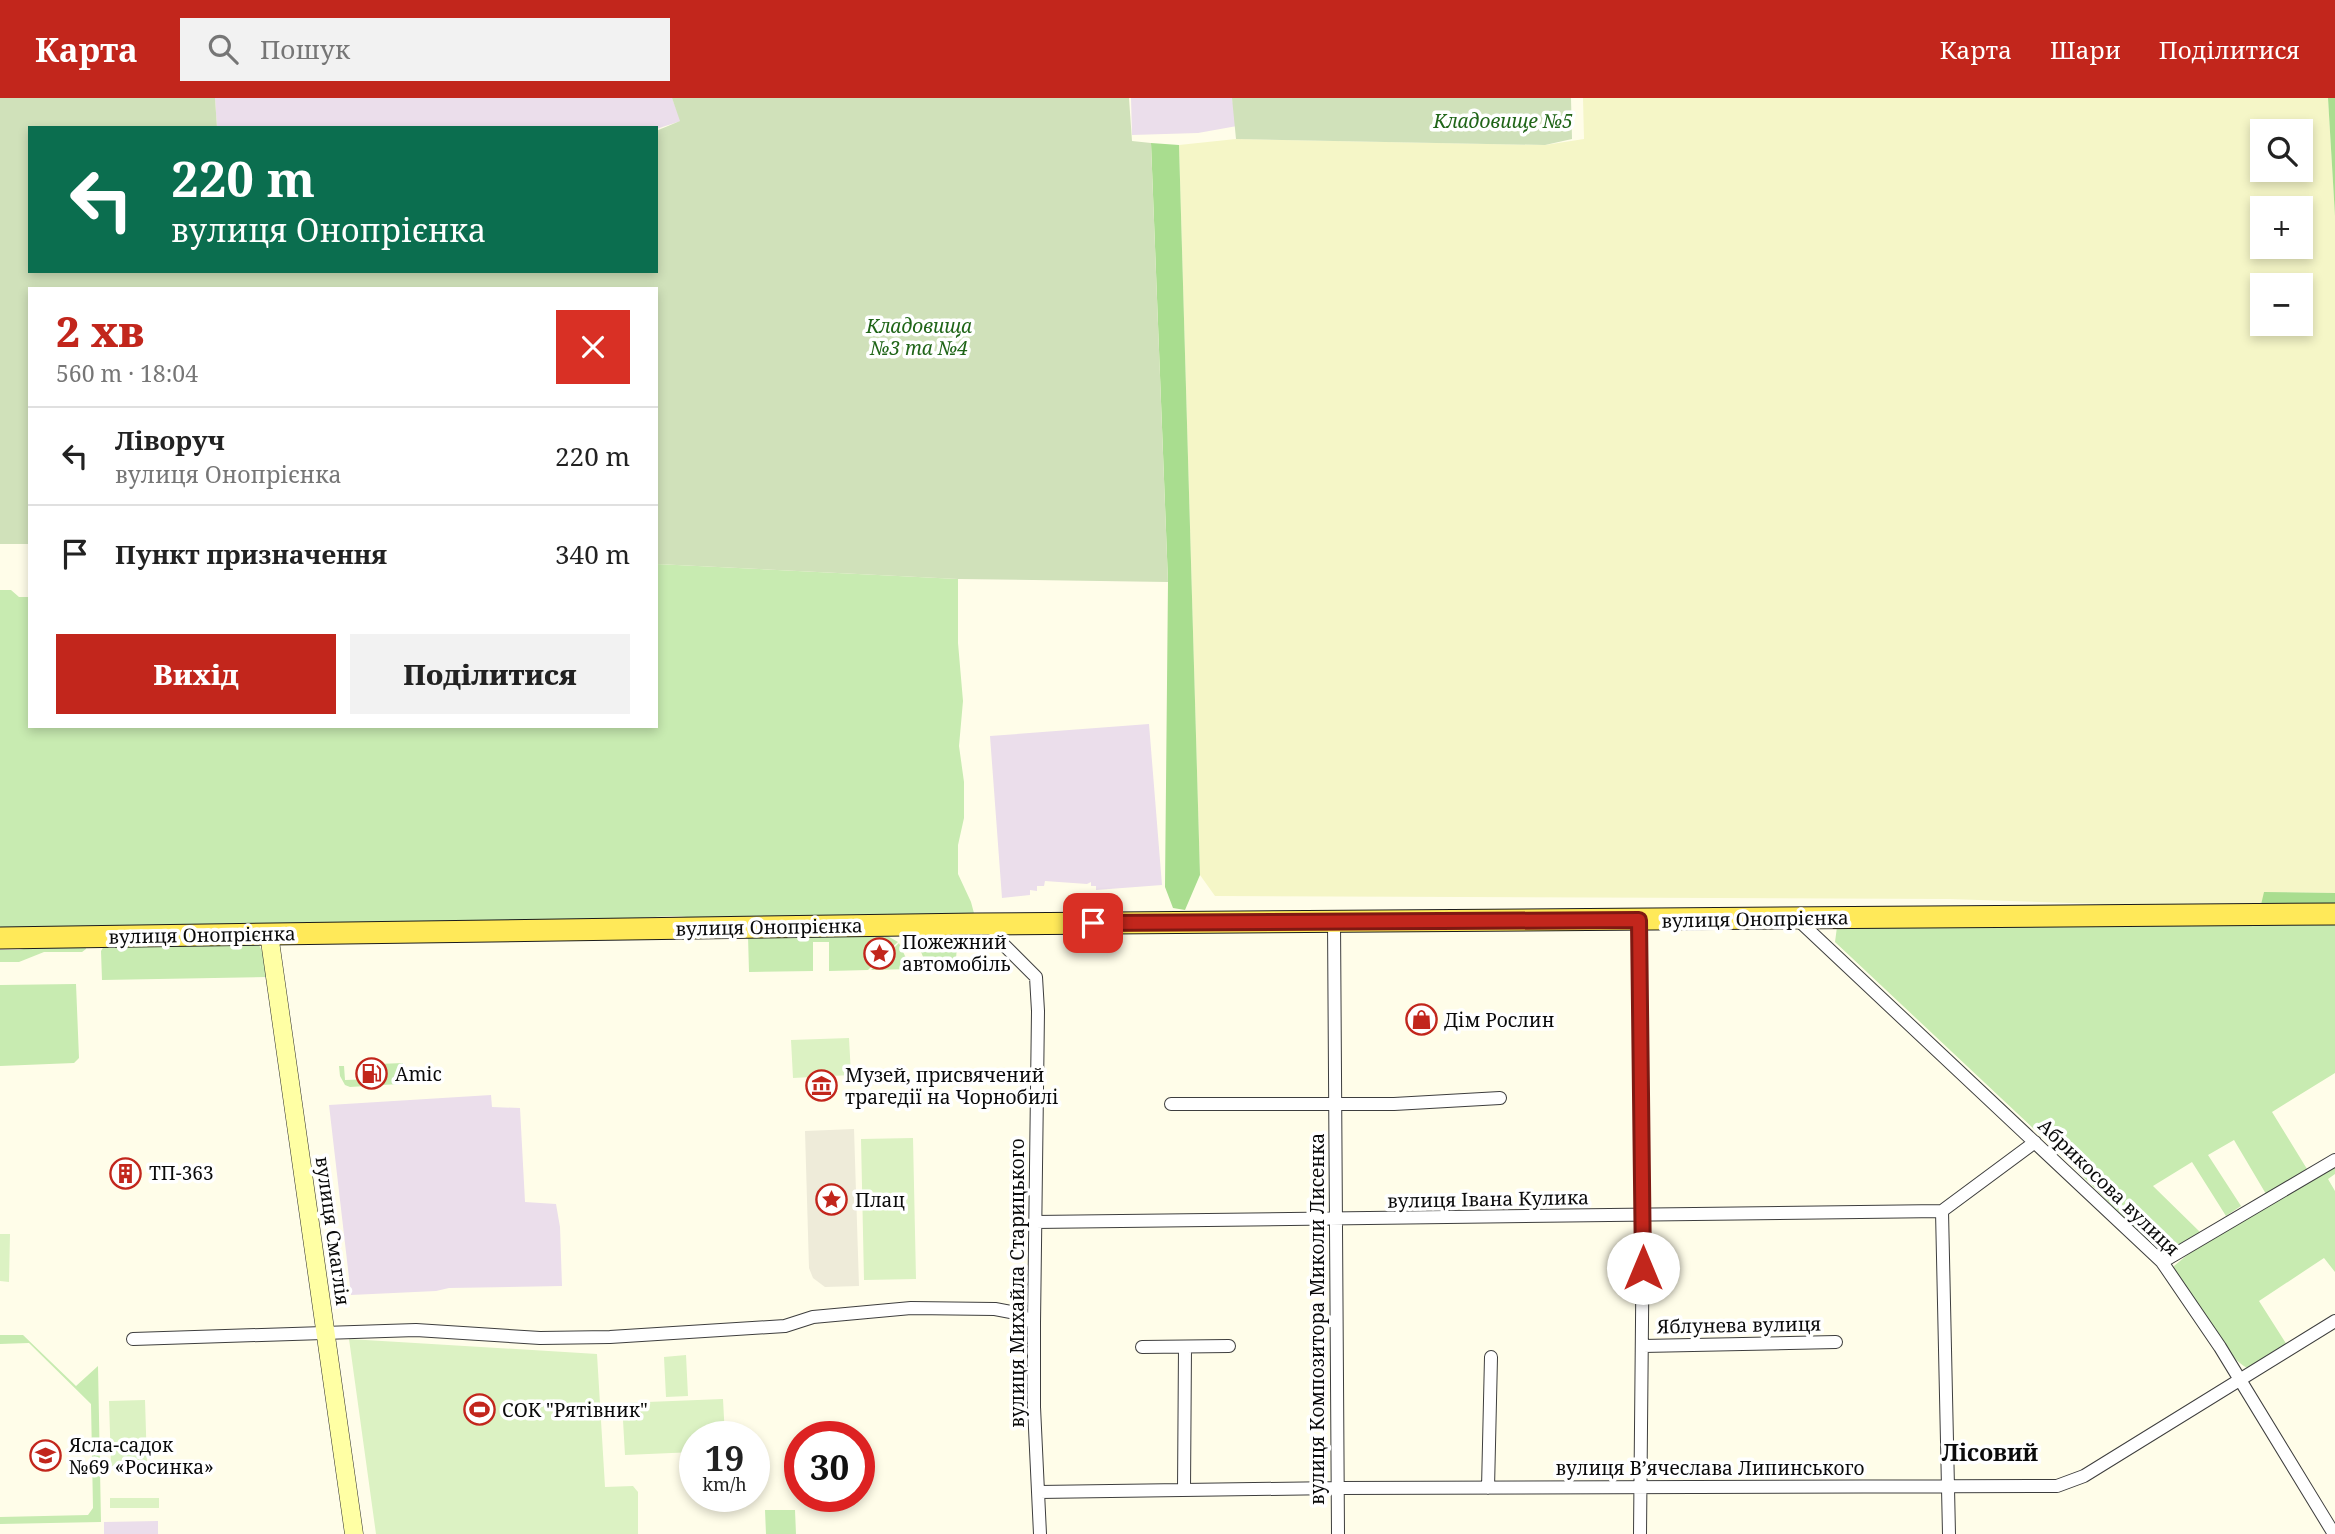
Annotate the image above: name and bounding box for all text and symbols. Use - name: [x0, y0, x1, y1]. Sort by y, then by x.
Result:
- search box: [180, 18, 670, 81]
- text: Карта: [35, 27, 138, 72]
- icon: search: [204, 30, 242, 68]
- text: Пошук: [260, 31, 350, 67]
- text: Карта: [1940, 33, 2012, 66]
- text: Шари: [2050, 33, 2121, 66]
- text: Поділитися: [2159, 33, 2300, 66]
- park label: Кладовище №5: [1432, 108, 1573, 134]
- map controls: [2250, 119, 2313, 336]
- button: search: [2250, 119, 2313, 182]
- text: 220 m: [171, 145, 315, 211]
- icon: left: [56, 154, 147, 245]
- button: +: [2250, 196, 2313, 259]
- text: вулиця Онопрієнка: [171, 208, 486, 251]
- button: −: [2250, 273, 2313, 336]
- text: 2 хв: [56, 302, 144, 359]
- button: close: [556, 310, 630, 384]
- park label: Кладовища №3 та №4: [865, 313, 972, 361]
- text: 560 m · 18:04: [56, 357, 198, 389]
- text: Ліворуч: [115, 422, 225, 458]
- icon: left: [56, 437, 94, 475]
- text: 220 m: [555, 438, 630, 474]
- text: вулиця Онопрієнка: [115, 458, 342, 490]
- icon: arrive: [56, 535, 94, 573]
- text: Пункт призначення: [115, 536, 387, 572]
- text: 340 m: [555, 536, 630, 572]
- button: Вихід: [56, 634, 336, 714]
- button: Поділитися: [350, 634, 630, 714]
- pin: [1063, 893, 1123, 953]
- icon: arrive: [1074, 904, 1112, 942]
- street label: вулиця Онопрієнка: [1661, 904, 1849, 934]
- street label: вулиця Онопрієнка: [675, 912, 863, 942]
- street label: вулиця Онопрієнка: [108, 920, 296, 950]
- place label: Пожежний автомобіль: [902, 929, 1011, 977]
- place icon: Пожежний автомобіль: [862, 936, 896, 970]
- shop icon: Дім Рослин: [1404, 1003, 1438, 1037]
- place label: Дім Рослин: [1444, 1007, 1554, 1033]
- fuel station icon: Amic: [355, 1057, 389, 1091]
- place label: Amic: [395, 1061, 442, 1087]
- place label: Музей, присвячений трагедії на Чорнобилі: [845, 1062, 1059, 1110]
- museum icon: Музей, присвячений трагедії на Чорнобилі: [805, 1069, 839, 1103]
- street label: Абрикосова вулиця: [2033, 1113, 2186, 1262]
- street label: вулиця Композитора Миколи Лисенка: [1304, 1133, 1330, 1505]
- street label: вулиця Михайла Старицького: [1004, 1138, 1030, 1428]
- street label: вулиця Смаглія: [310, 1155, 356, 1307]
- building icon: ТП-363: [109, 1156, 143, 1190]
- place label: ТП-363: [149, 1160, 214, 1186]
- place icon: Плац: [815, 1183, 849, 1217]
- street label: вулиця Івана Кулика: [1387, 1184, 1589, 1214]
- place label: Плац: [855, 1187, 905, 1213]
- position arrow: [1606, 1231, 1680, 1305]
- street label: Яблунева вулиця: [1656, 1311, 1822, 1339]
- sports icon: СОК "Рятівник": [462, 1393, 496, 1427]
- place label: СОК "Рятівник": [502, 1397, 648, 1423]
- speed limit sign: 30: [784, 1421, 875, 1512]
- place label: Ясла-садок №69 «Росинка»: [68, 1432, 214, 1480]
- text: 19: [705, 1434, 744, 1481]
- district label: Лісовий: [1942, 1436, 2039, 1468]
- school or university icon: Ясла-садок №69 «Росинка»: [29, 1439, 63, 1473]
- street label: вулиця Вʼячеслава Липинського: [1555, 1455, 1865, 1481]
- text: km/h: [702, 1472, 747, 1496]

